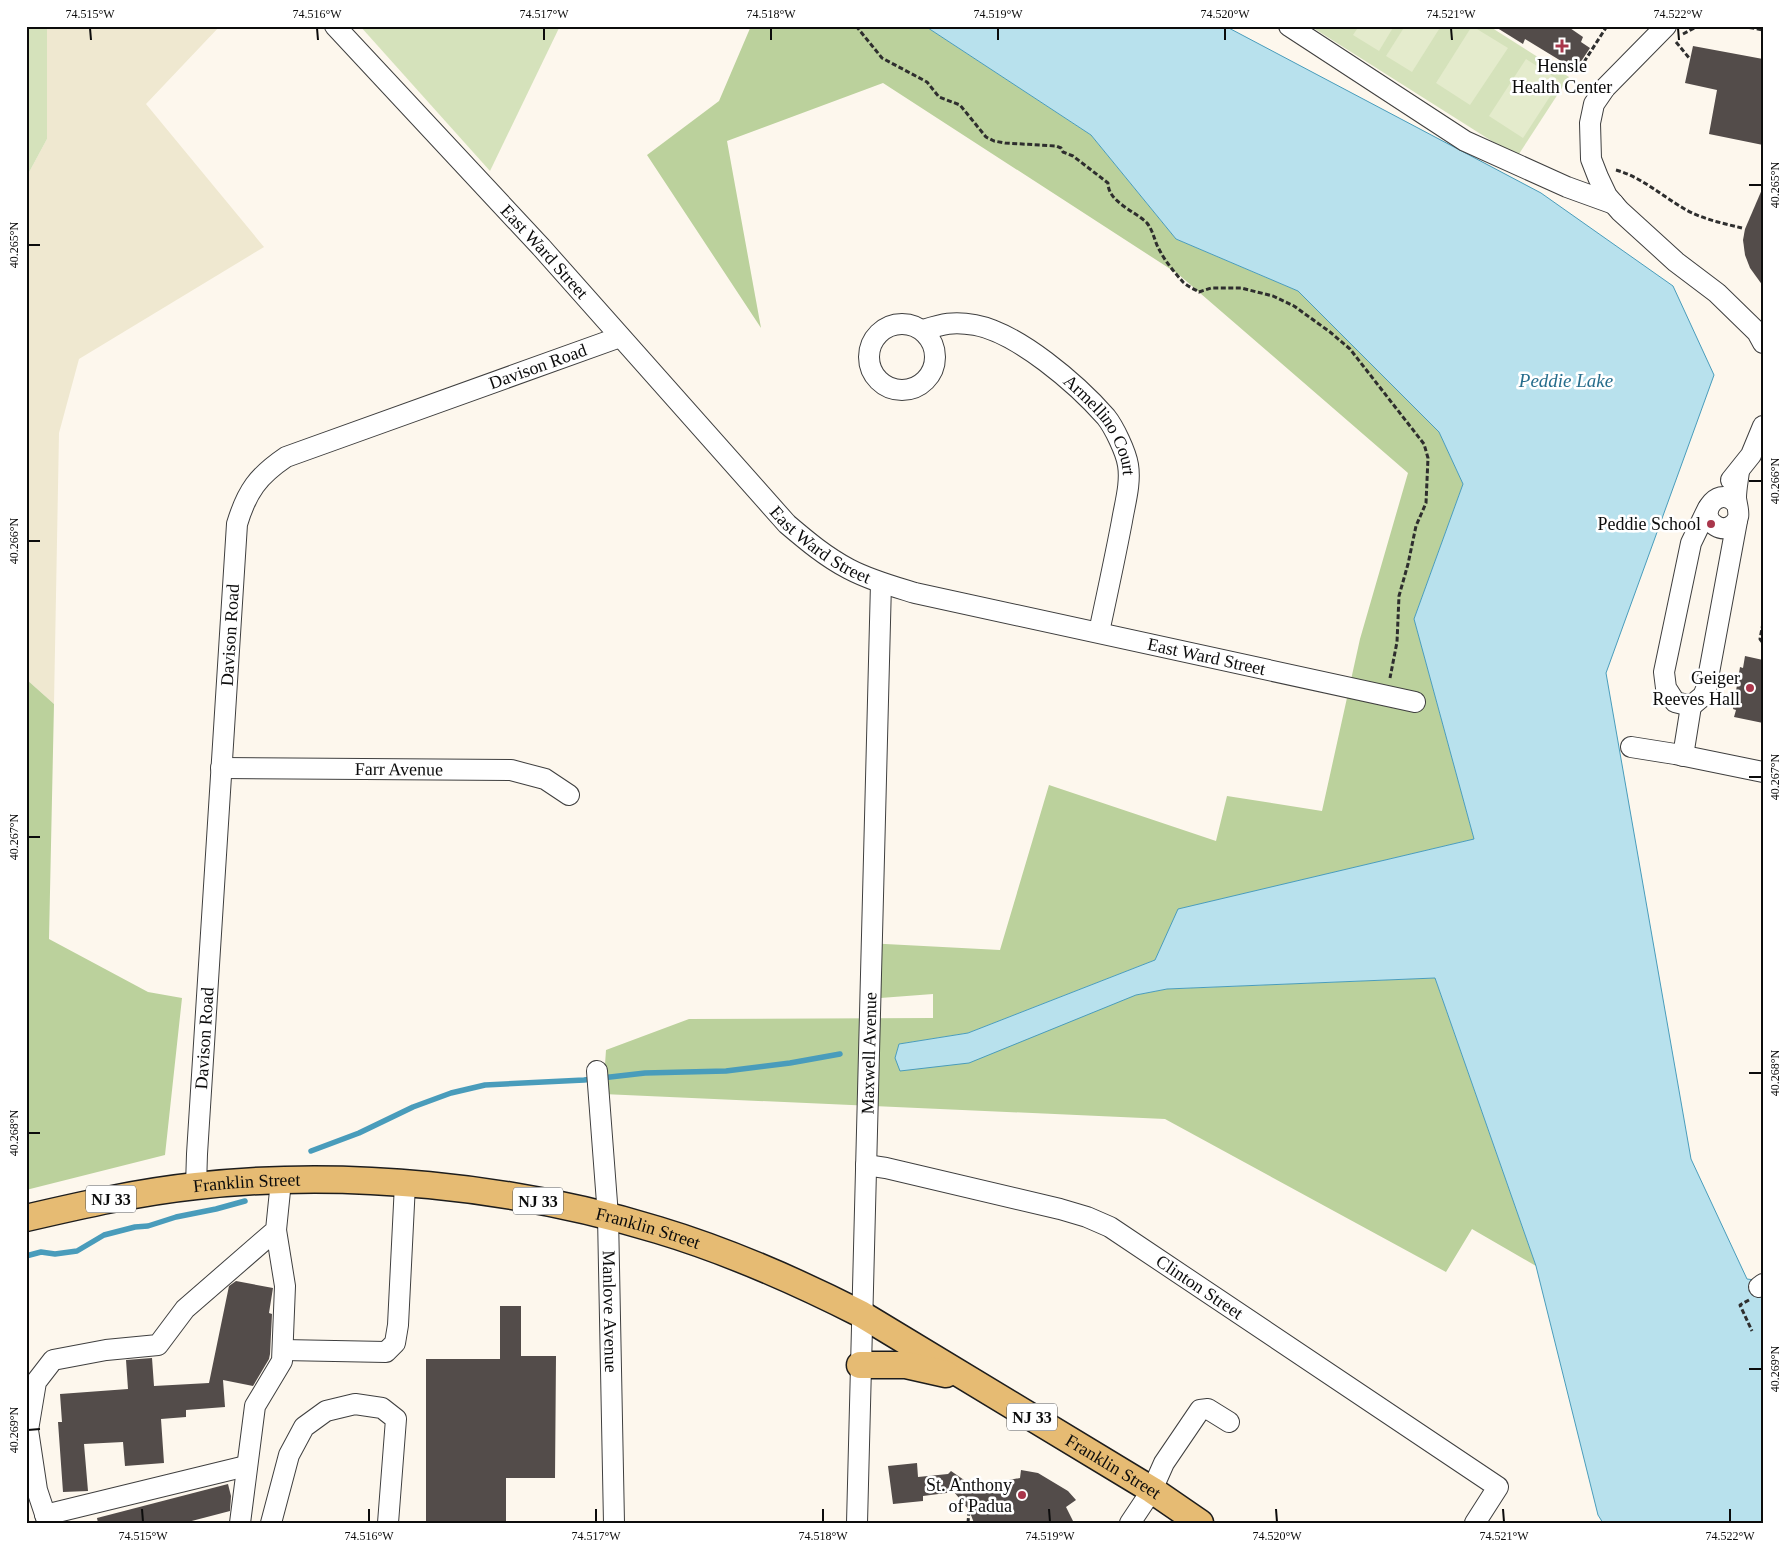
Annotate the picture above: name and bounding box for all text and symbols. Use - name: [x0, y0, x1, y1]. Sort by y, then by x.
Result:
- text: 74.515°W: [65, 7, 115, 21]
- text: 74.516°W: [292, 7, 342, 21]
- text: 74.517°W: [519, 7, 569, 21]
- text: 74.518°W: [746, 7, 796, 21]
- text: 74.519°W: [973, 7, 1023, 21]
- text: 74.520°W: [1200, 7, 1250, 21]
- text: 74.521°W: [1426, 7, 1476, 21]
- text: 74.522°W: [1653, 7, 1703, 21]
- marker: Hensle Health Center: [1555, 39, 1569, 53]
- place label: Hensle Health Center: [1512, 56, 1612, 97]
- text: 40.265°N: [1768, 161, 1782, 208]
- street label: East Ward Street: [497, 200, 592, 303]
- text: 40.265°N: [7, 221, 21, 268]
- street label: Davison Road: [486, 340, 589, 393]
- street label: Armellino Court: [1060, 370, 1139, 476]
- water label: Peddie Lake: [1518, 370, 1613, 391]
- text: 40.266°N: [1768, 457, 1782, 504]
- street label: East Ward Street: [766, 502, 874, 588]
- place label: Peddie School: [1598, 514, 1701, 534]
- text: 40.266°N: [7, 517, 21, 564]
- marker: Peddie School: [1705, 518, 1717, 530]
- street label: Davison Road: [217, 583, 243, 687]
- street label: East Ward Street: [1146, 634, 1267, 679]
- place label: Geiger Reeves Hall: [1653, 668, 1740, 709]
- marker: Geiger Reeves Hall: [1744, 682, 1756, 694]
- text: 40.267°N: [1768, 753, 1782, 800]
- street label: Farr Avenue: [355, 759, 443, 780]
- text: 40.267°N: [7, 813, 21, 860]
- street label: Davison Road: [191, 986, 218, 1090]
- street label: Maxwell Avenue: [857, 992, 881, 1115]
- text: 40.268°N: [1768, 1049, 1782, 1096]
- text: 40.268°N: [7, 1109, 21, 1156]
- street label: Franklin Street: [192, 1170, 301, 1196]
- road number: NJ 33: [86, 1186, 136, 1212]
- road number: NJ 33: [513, 1188, 563, 1214]
- street label: Franklin Street: [594, 1203, 703, 1253]
- street label: Manlove Avenue: [599, 1250, 621, 1373]
- street label: Clinton Street: [1152, 1251, 1247, 1323]
- text: 40.269°N: [1768, 1345, 1782, 1392]
- road number: NJ 33: [1007, 1404, 1057, 1430]
- text: 40.269°N: [7, 1406, 21, 1453]
- street label: Franklin Street: [1062, 1430, 1165, 1503]
- place label: St. Anthony of Padua: [926, 1475, 1012, 1516]
- marker: St. Anthony of Padua: [1016, 1489, 1028, 1501]
- text: 74.515°W: [118, 1529, 168, 1543]
- text: 74.516°W: [344, 1529, 394, 1543]
- text: 74.517°W: [571, 1529, 621, 1543]
- text: 74.518°W: [798, 1529, 848, 1543]
- text: 74.519°W: [1025, 1529, 1075, 1543]
- text: 74.520°W: [1252, 1529, 1302, 1543]
- text: 74.521°W: [1479, 1529, 1529, 1543]
- text: 74.522°W: [1705, 1529, 1755, 1543]

